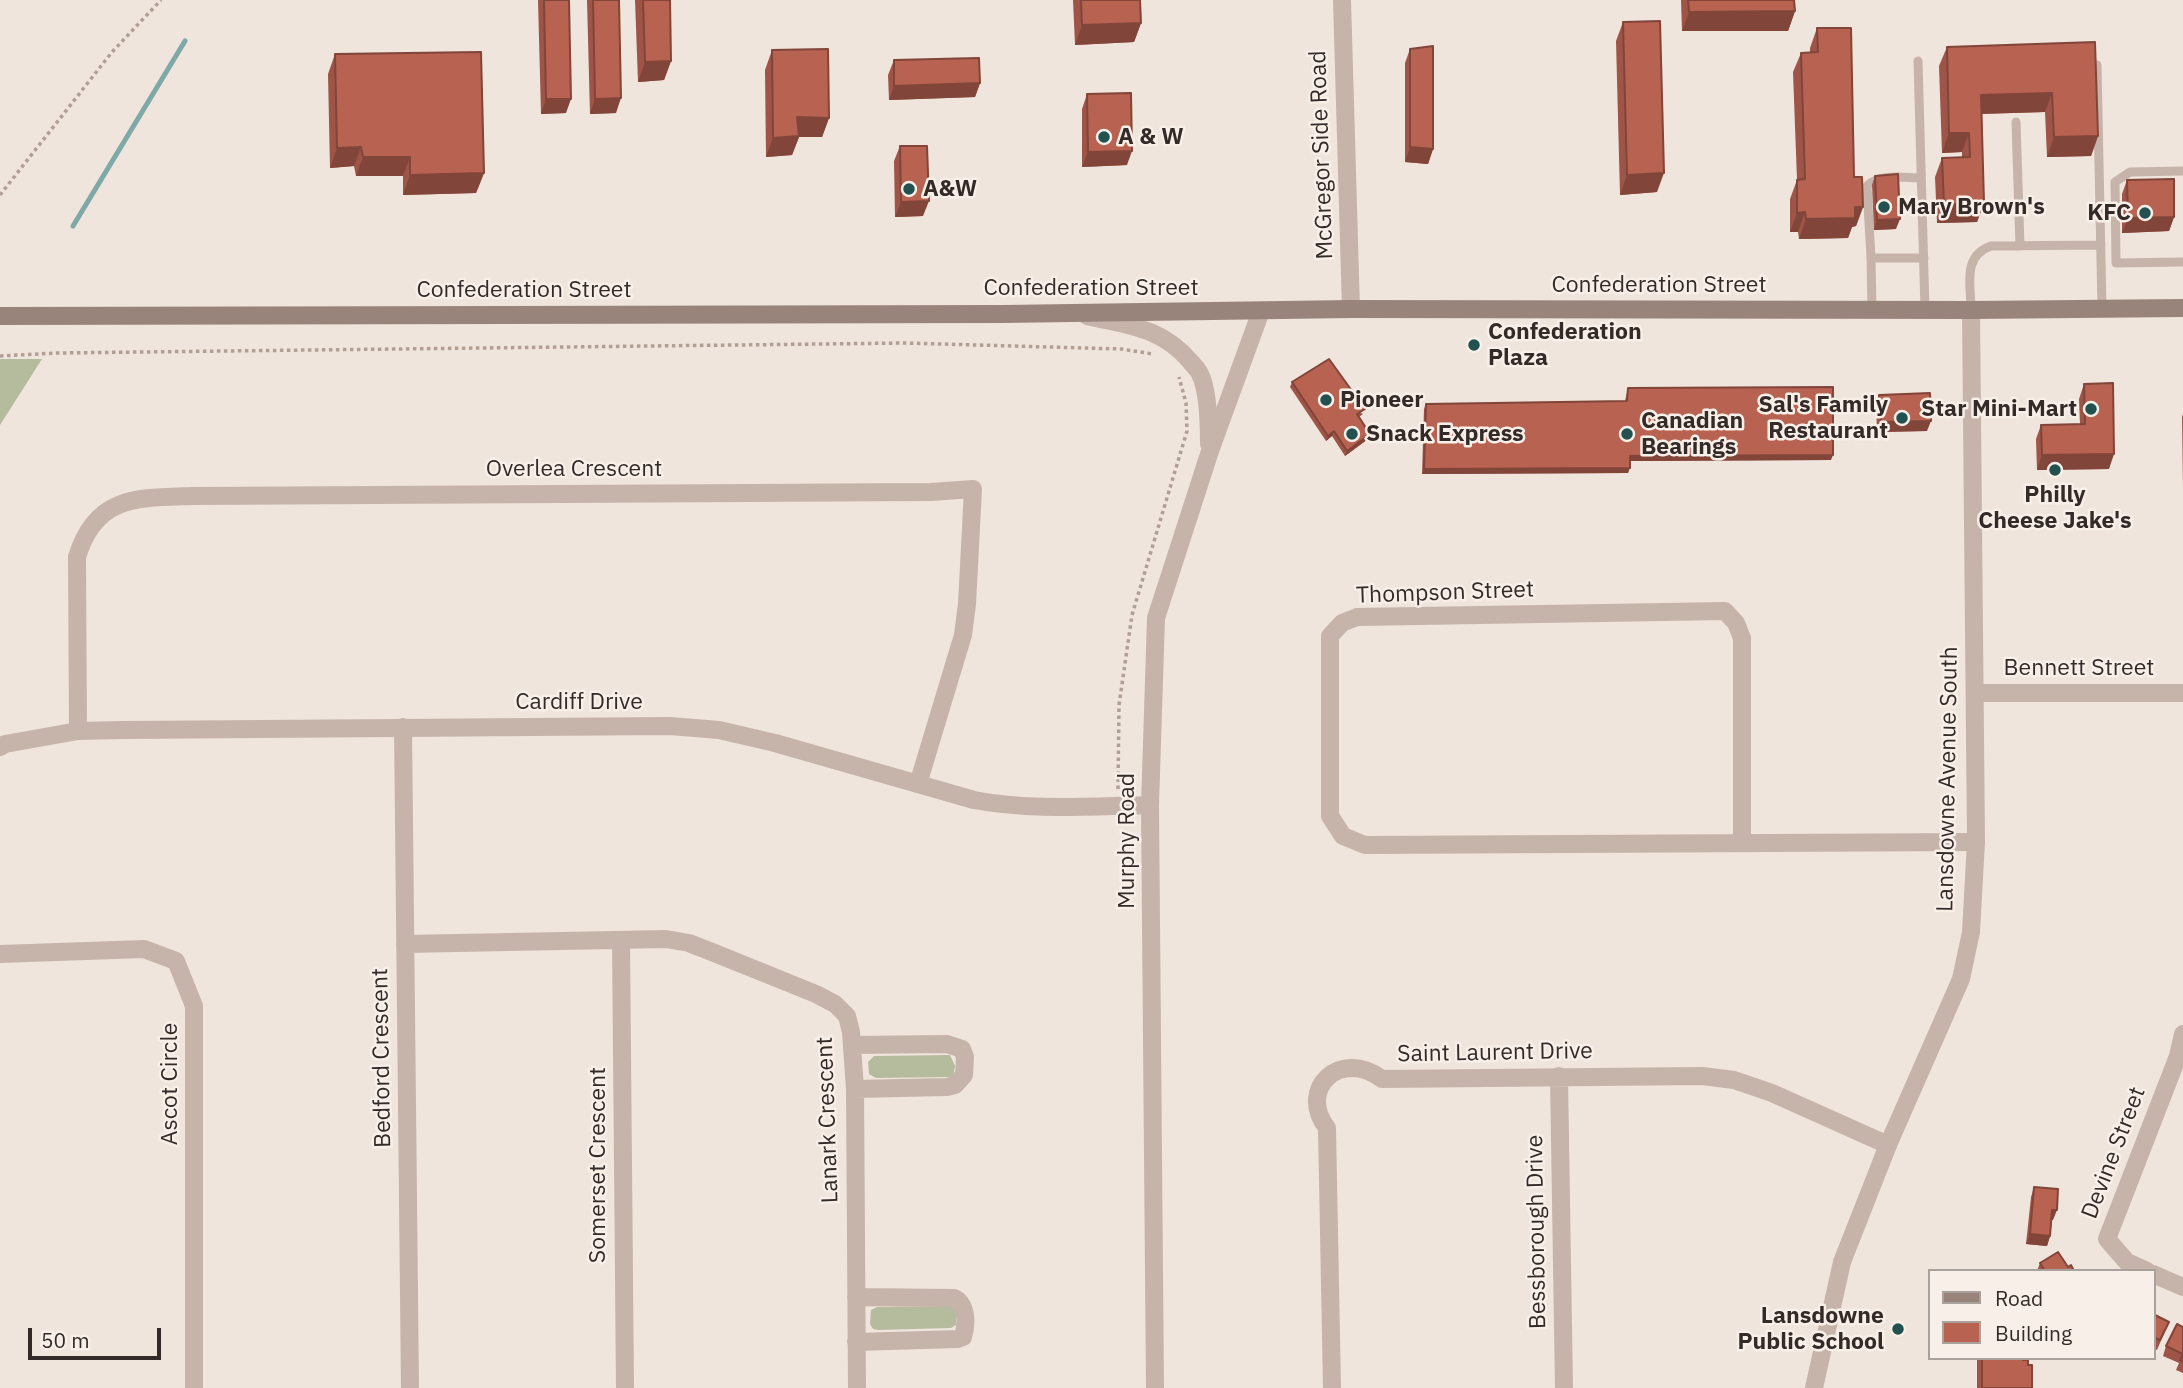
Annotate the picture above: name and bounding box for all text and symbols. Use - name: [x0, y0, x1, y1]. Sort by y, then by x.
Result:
- street label: McGregor Side Road: [1305, 50, 1339, 260]
- place label: A & W: [1118, 123, 1184, 151]
- marker: A & W: [1096, 129, 1112, 145]
- place label: A&W: [923, 175, 977, 203]
- marker: A&W: [901, 181, 917, 197]
- place label: Mary Brown's: [1898, 193, 2045, 221]
- marker: Mary Brown's: [1876, 199, 1892, 215]
- place label: KFC: [2087, 199, 2131, 227]
- marker: KFC: [2137, 205, 2153, 221]
- street label: Confederation Street: [1551, 271, 1767, 299]
- street label: Confederation Street: [983, 274, 1199, 302]
- street label: Confederation Street: [416, 276, 632, 304]
- place label: Confederation Plaza: [1488, 318, 1642, 372]
- marker: Confederation Plaza: [1466, 337, 1482, 353]
- place label: Pioneer: [1340, 386, 1423, 414]
- place label: Sal's Family Restaurant: [1759, 391, 1888, 445]
- marker: Pioneer: [1318, 392, 1334, 408]
- place label: Star Mini-Mart: [1921, 395, 2077, 423]
- marker: Star Mini-Mart: [2083, 401, 2099, 417]
- place label: Canadian Bearings: [1641, 407, 1743, 461]
- marker: Sal's Family Restaurant: [1894, 410, 1910, 426]
- place label: Snack Express: [1366, 420, 1524, 448]
- marker: Snack Express: [1344, 426, 1360, 442]
- marker: Canadian Bearings: [1619, 426, 1635, 442]
- street label: Overlea Crescent: [486, 455, 662, 483]
- marker: Philly Cheese Jake's: [2047, 462, 2063, 478]
- place label: Philly Cheese Jake's: [1978, 481, 2132, 535]
- street label: Thompson Street: [1355, 576, 1535, 610]
- street label: Lansdowne Avenue South: [1932, 646, 1964, 912]
- street label: Bennett Street: [2004, 654, 2154, 682]
- street label: Cardiff Drive: [515, 688, 643, 716]
- street label: Murphy Road: [1113, 773, 1141, 909]
- street label: Bedford Crescent: [367, 968, 397, 1148]
- street label: Ascot Circle: [156, 1023, 184, 1145]
- street label: Lanark Crescent: [811, 1036, 845, 1204]
- street label: Saint Laurent Drive: [1397, 1037, 1593, 1069]
- street label: Somerset Crescent: [584, 1067, 612, 1263]
- street label: Devine Street: [2076, 1083, 2152, 1223]
- street label: Bessborough Drive: [1522, 1135, 1552, 1329]
- legend: [1927, 1269, 2155, 1360]
- text: Road: [1995, 1284, 2043, 1312]
- place label: Lansdowne Public School: [1737, 1302, 1884, 1356]
- scale bar: [32, 1314, 164, 1358]
- text: Building: [1995, 1319, 2072, 1347]
- marker: Lansdowne Public School: [1890, 1321, 1906, 1337]
- text: 50 m: [41, 1326, 90, 1354]

